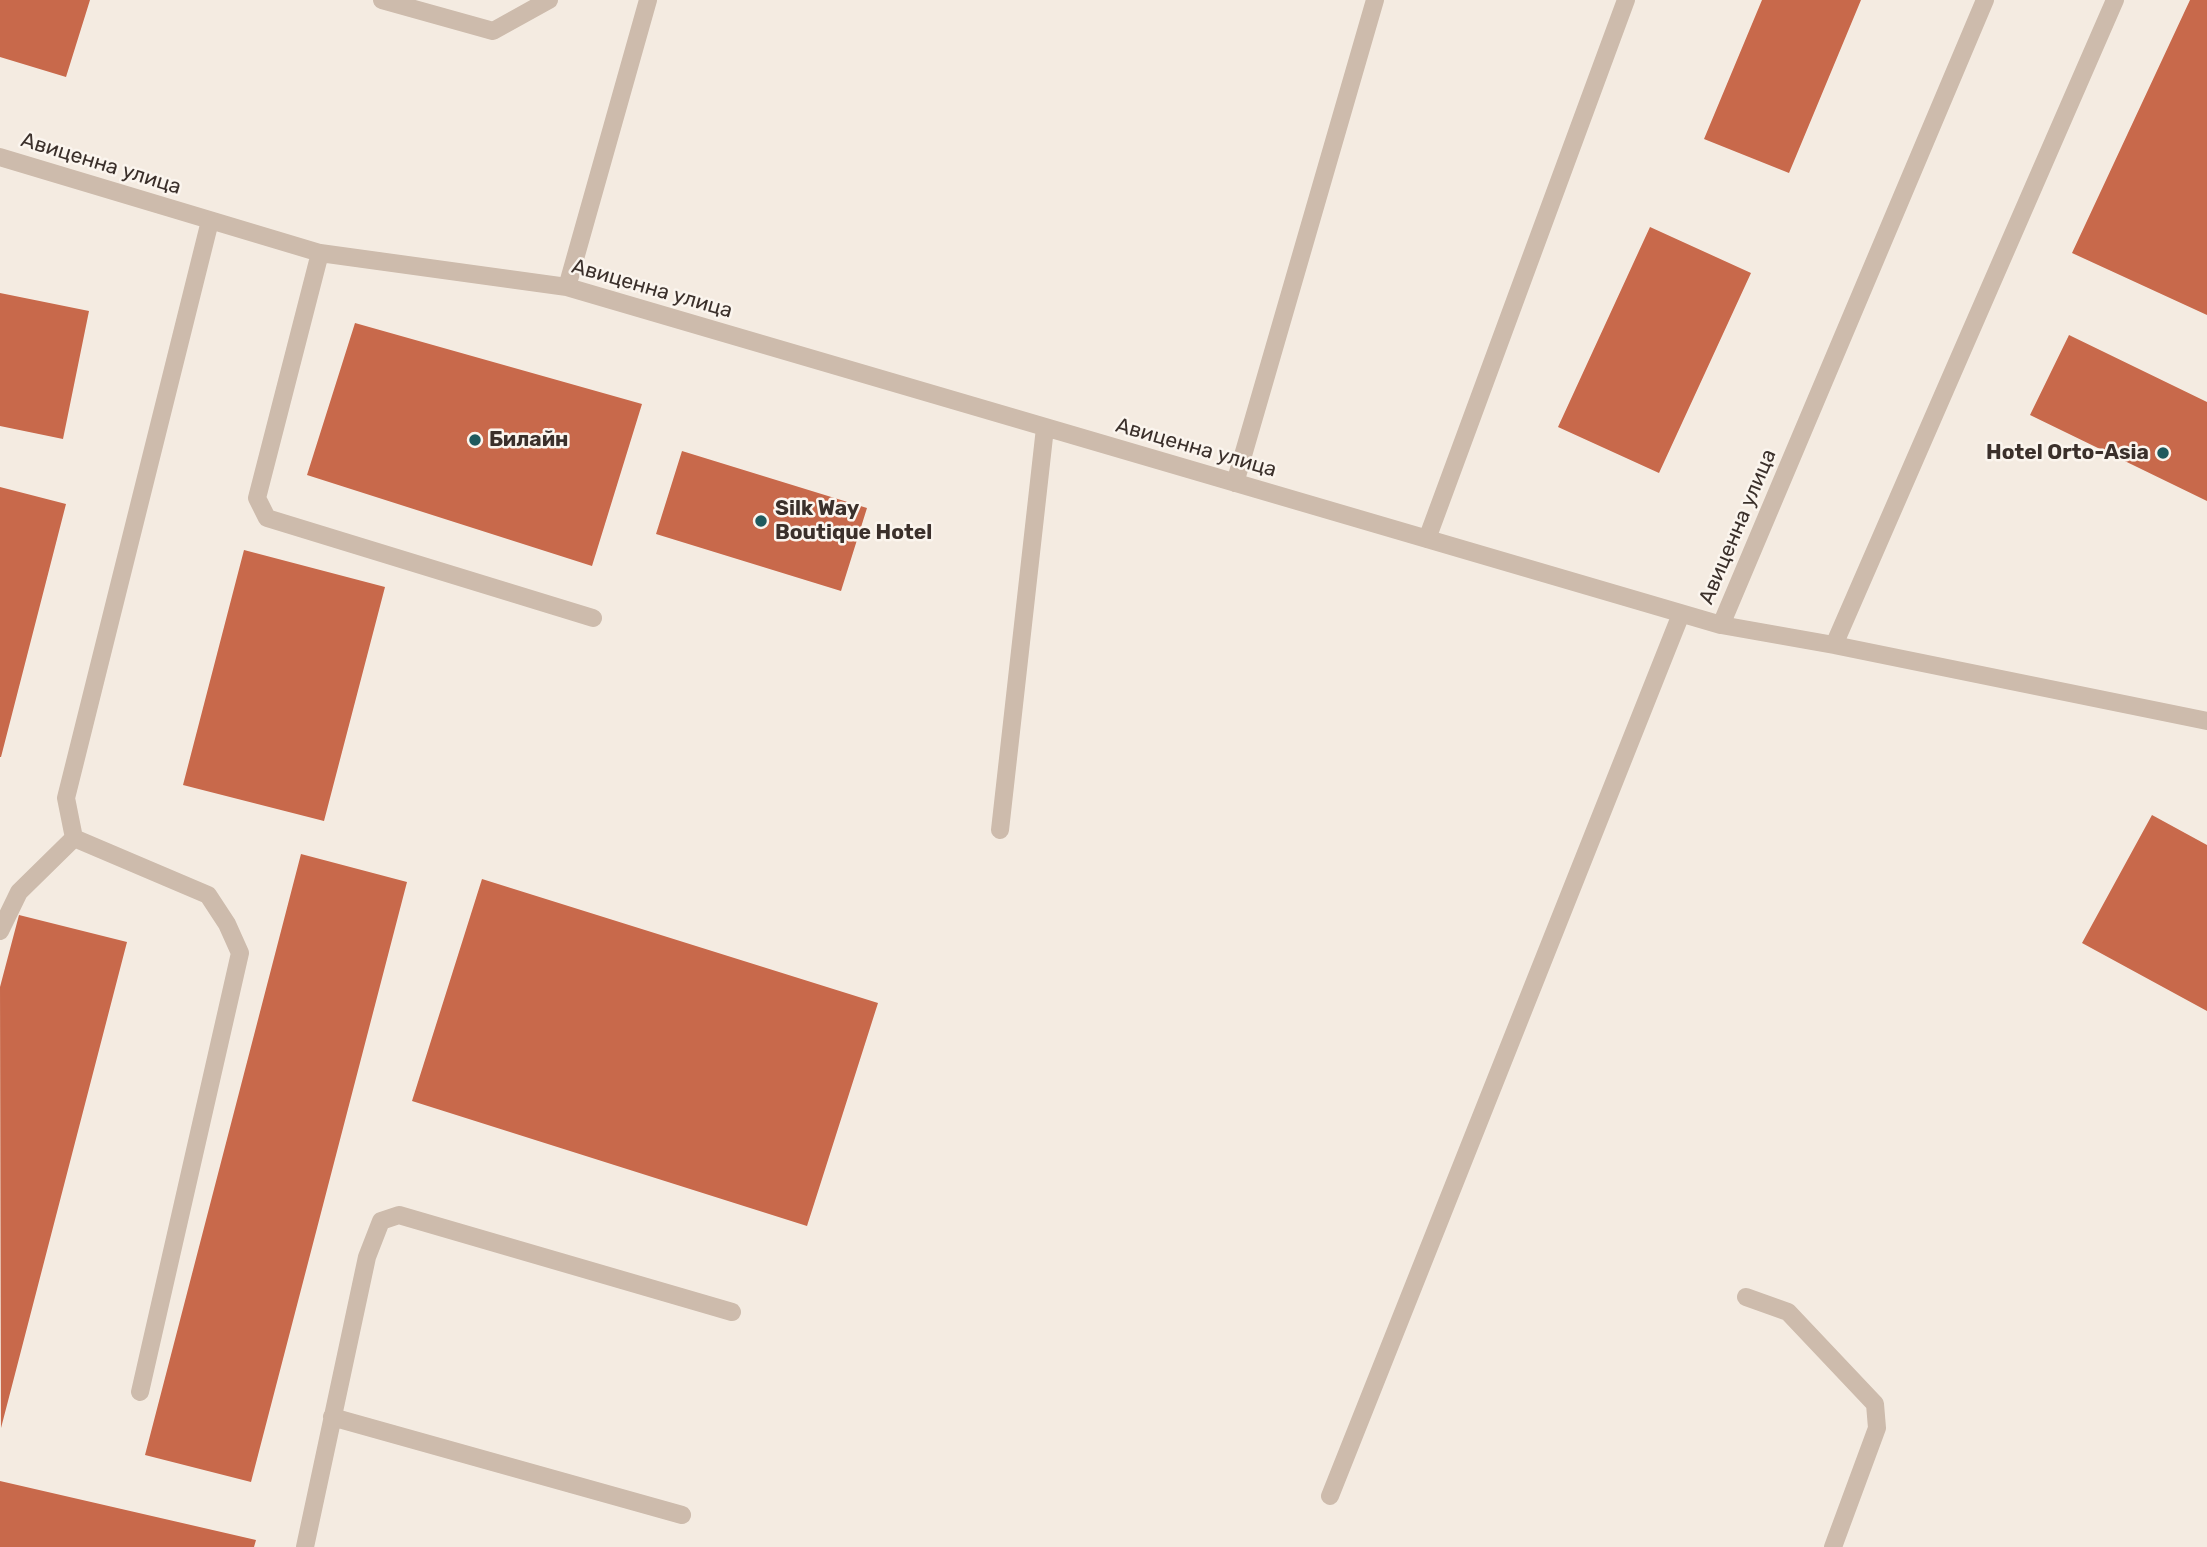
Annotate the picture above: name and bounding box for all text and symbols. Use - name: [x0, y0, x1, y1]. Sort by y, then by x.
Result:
- street label: Авиценна улица: [18, 128, 184, 200]
- street label: Авиценна улица: [569, 254, 735, 324]
- street label: Авиценна улица: [1113, 413, 1279, 483]
- place label: Билайн: [489, 427, 569, 453]
- marker: Билайн: [467, 432, 483, 448]
- place label: Hotel Orto-Asia: [1986, 440, 2149, 466]
- marker: Hotel Orto-Asia: [2155, 445, 2171, 461]
- street label: Авиценна улица: [1694, 446, 1782, 608]
- place label: Silk Way Boutique Hotel: [775, 496, 932, 546]
- marker: Silk Way Boutique Hotel: [753, 513, 769, 529]

